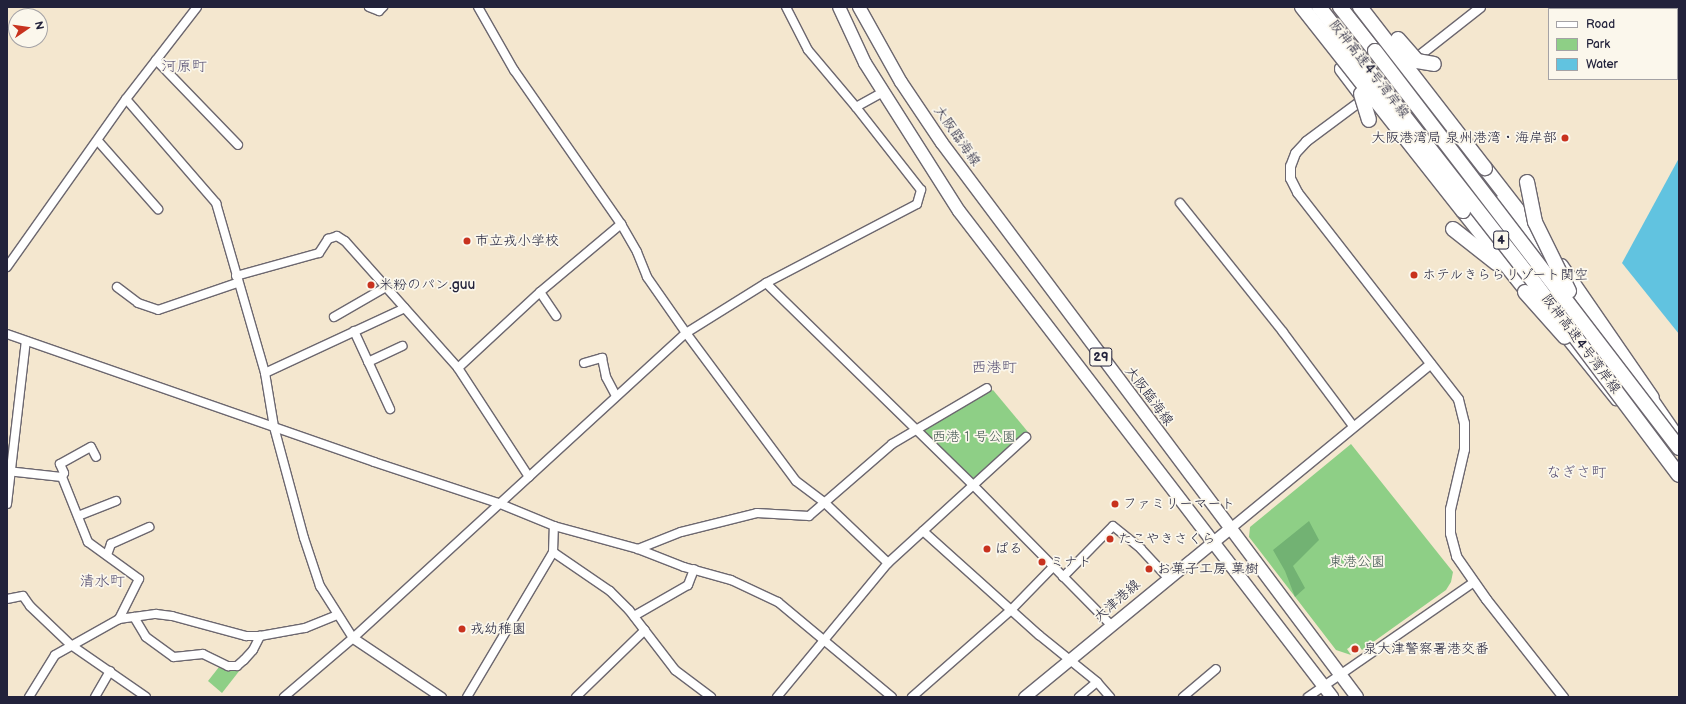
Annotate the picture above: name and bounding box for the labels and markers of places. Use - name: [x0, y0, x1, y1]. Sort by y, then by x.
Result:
- place label: 大阪港湾局 泉州港湾・海岸部: [1371, 130, 1557, 146]
- marker: 大阪港湾局 泉州港湾・海岸部: [1560, 133, 1570, 143]
- place label: 市立戎小学校: [475, 233, 559, 249]
- marker: 市立戎小学校: [462, 236, 472, 246]
- place label: ホテルきららリゾート関空: [1422, 267, 1589, 283]
- marker: ホテルきららリゾート関空: [1409, 270, 1419, 280]
- place label: 米粉のパン.guu: [379, 277, 475, 293]
- marker: 米粉のパン.guu: [366, 280, 376, 290]
- place label: ファミリーマート: [1123, 496, 1235, 512]
- marker: ファミリーマート: [1110, 499, 1120, 509]
- place label: たこやきさくら: [1118, 531, 1216, 547]
- marker: たこやきさくら: [1105, 534, 1115, 544]
- place label: ぱる: [995, 541, 1023, 557]
- marker: ぱる: [982, 544, 992, 554]
- place label: ミナト: [1050, 554, 1092, 570]
- marker: ミナト: [1037, 557, 1047, 567]
- place label: お菓子工房 菓樹: [1157, 561, 1259, 577]
- marker: お菓子工房 菓樹: [1144, 564, 1154, 574]
- place label: 戎幼稚園: [470, 621, 526, 637]
- marker: 戎幼稚園: [457, 624, 467, 634]
- place label: 泉大津警察署港交番: [1363, 641, 1489, 657]
- marker: 泉大津警察署港交番: [1350, 644, 1360, 654]

